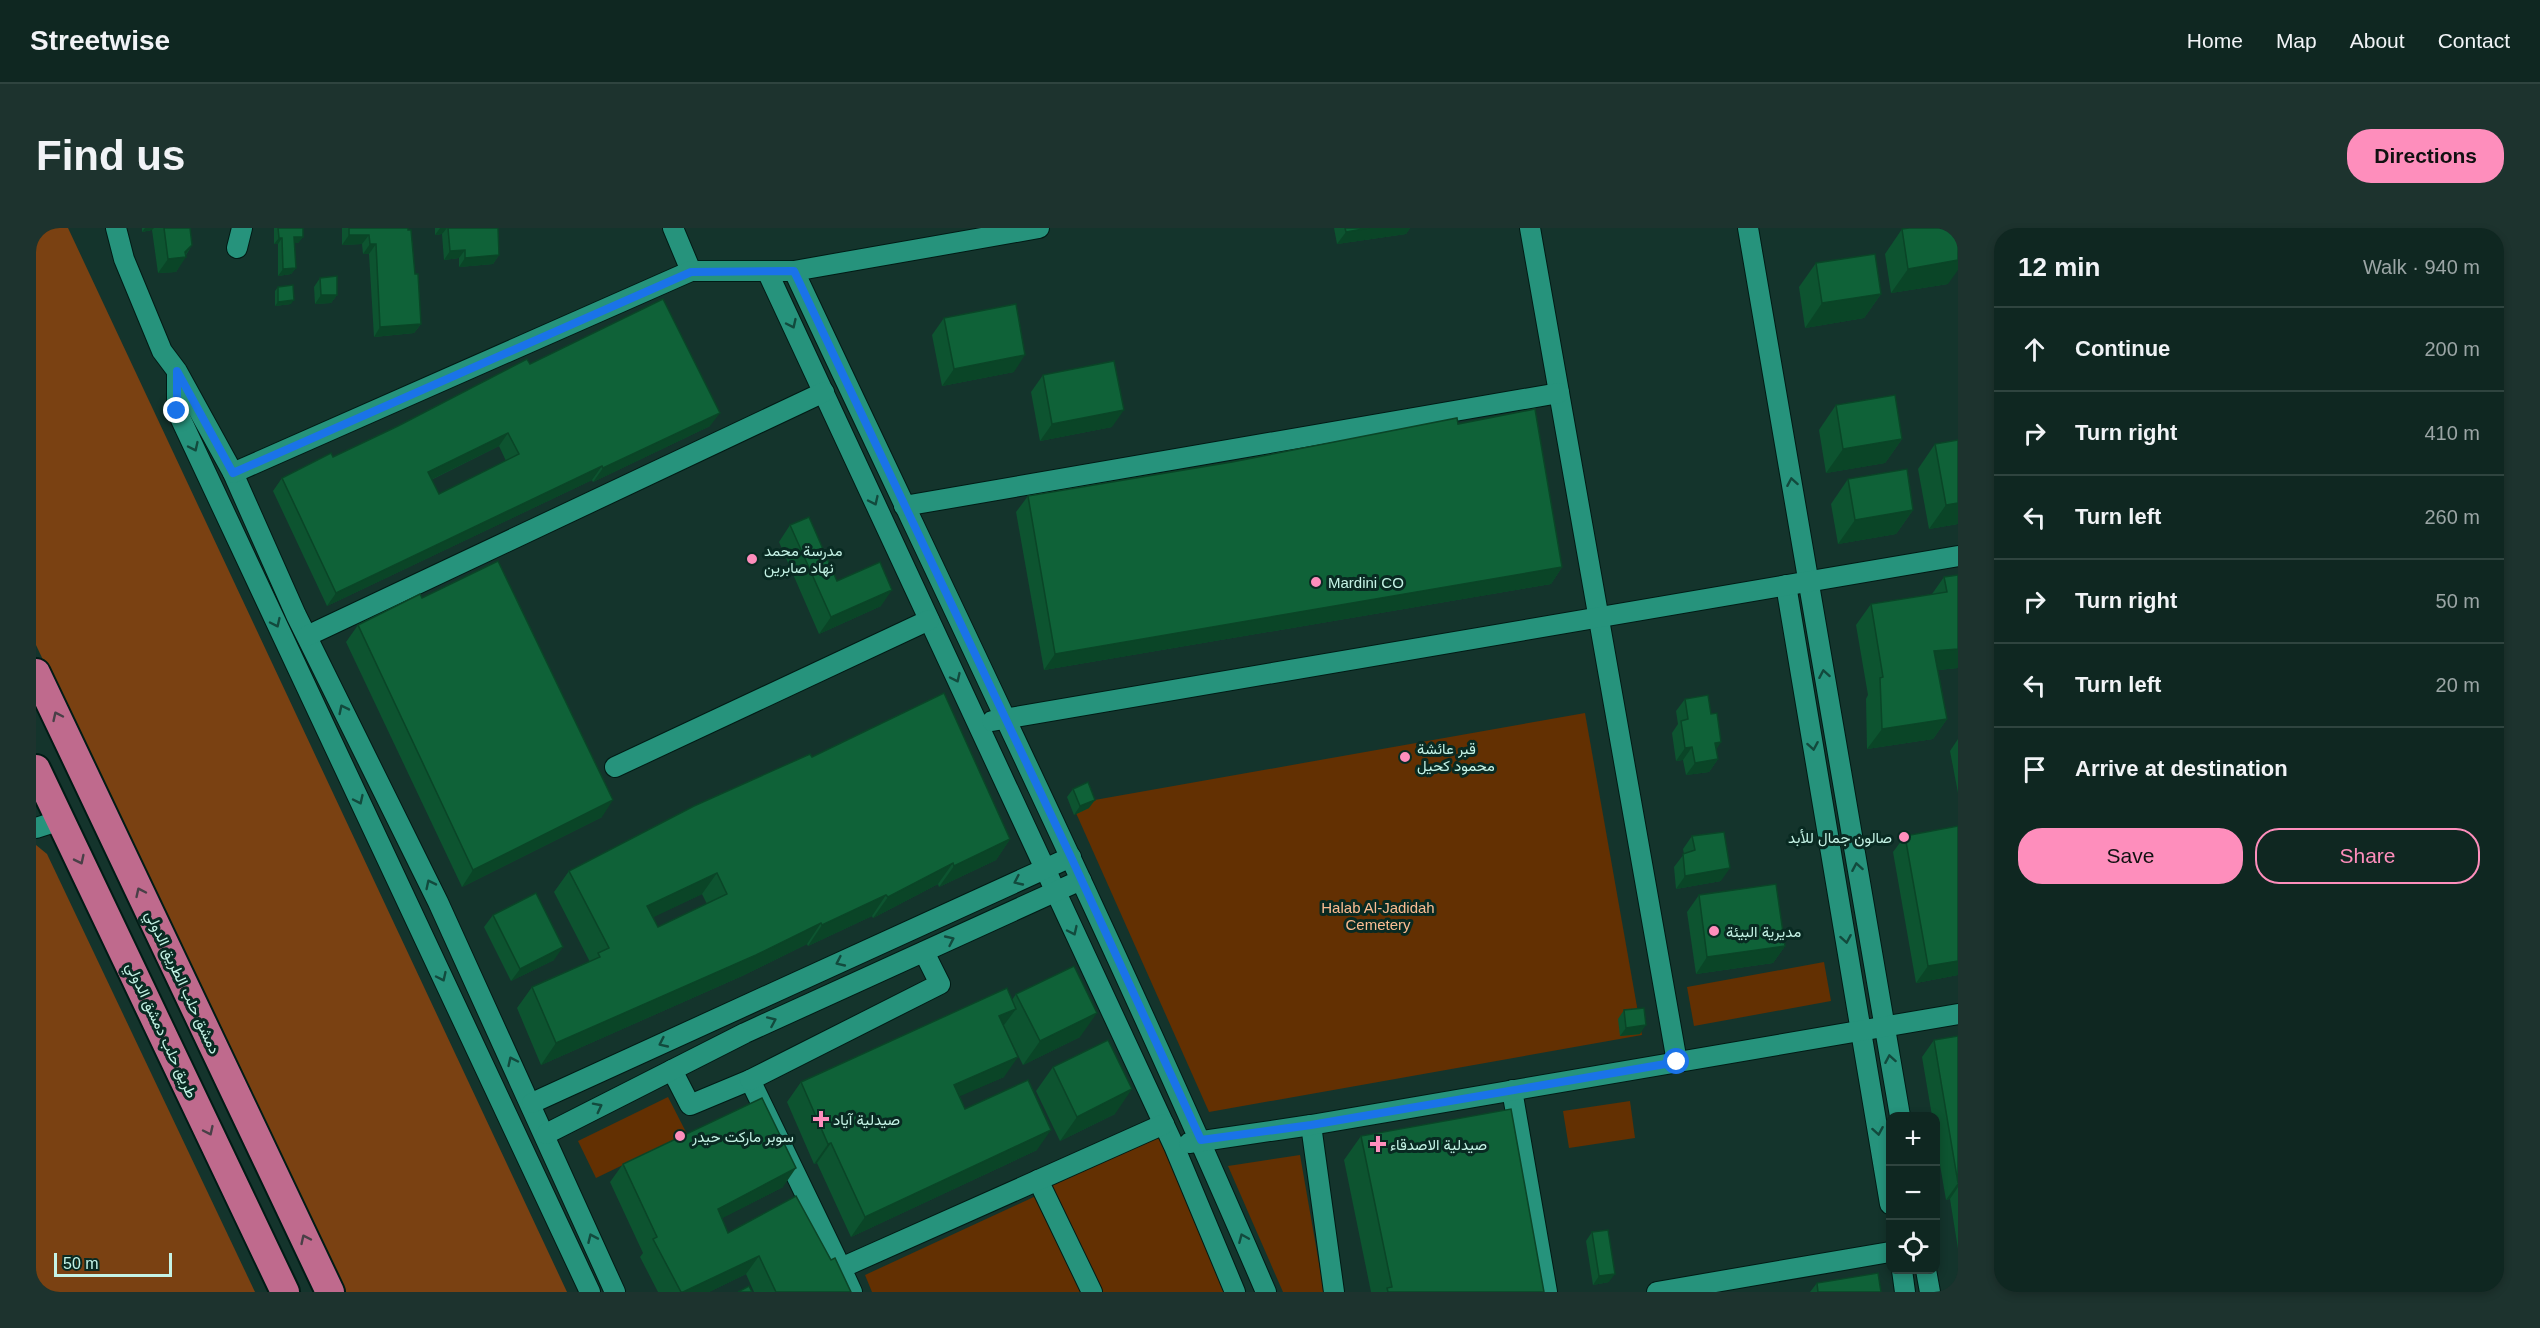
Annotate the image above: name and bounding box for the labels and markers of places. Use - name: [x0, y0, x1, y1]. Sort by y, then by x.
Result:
- place label: مدرسة محمد نهاد صابرين: [764, 542, 843, 578]
- marker: مدرسة محمد نهاد صابرين: [745, 552, 759, 566]
- place label: Mardini CO: [1328, 574, 1404, 591]
- marker: Mardini CO: [1309, 575, 1323, 589]
- place label: قبر عائشة محمود كحيل: [1417, 740, 1495, 775]
- marker: قبر عائشة محمود كحيل: [1398, 750, 1412, 764]
- place label: صالون جمال للأبد: [1788, 829, 1892, 847]
- marker: صالون جمال للأبد: [1897, 830, 1911, 844]
- place label: مديرية البيئة: [1726, 923, 1801, 941]
- marker: مديرية البيئة: [1707, 924, 1721, 938]
- place label: صيدلية آياد: [833, 1111, 900, 1129]
- marker: صيدلية آياد: [814, 1112, 828, 1126]
- place label: سوبر ماركت حيدر: [691, 1128, 794, 1146]
- marker: سوبر ماركت حيدر: [673, 1129, 687, 1143]
- place label: صيدلية الاصدقاء: [1390, 1136, 1487, 1154]
- marker: صيدلية الاصدقاء: [1371, 1137, 1385, 1151]

